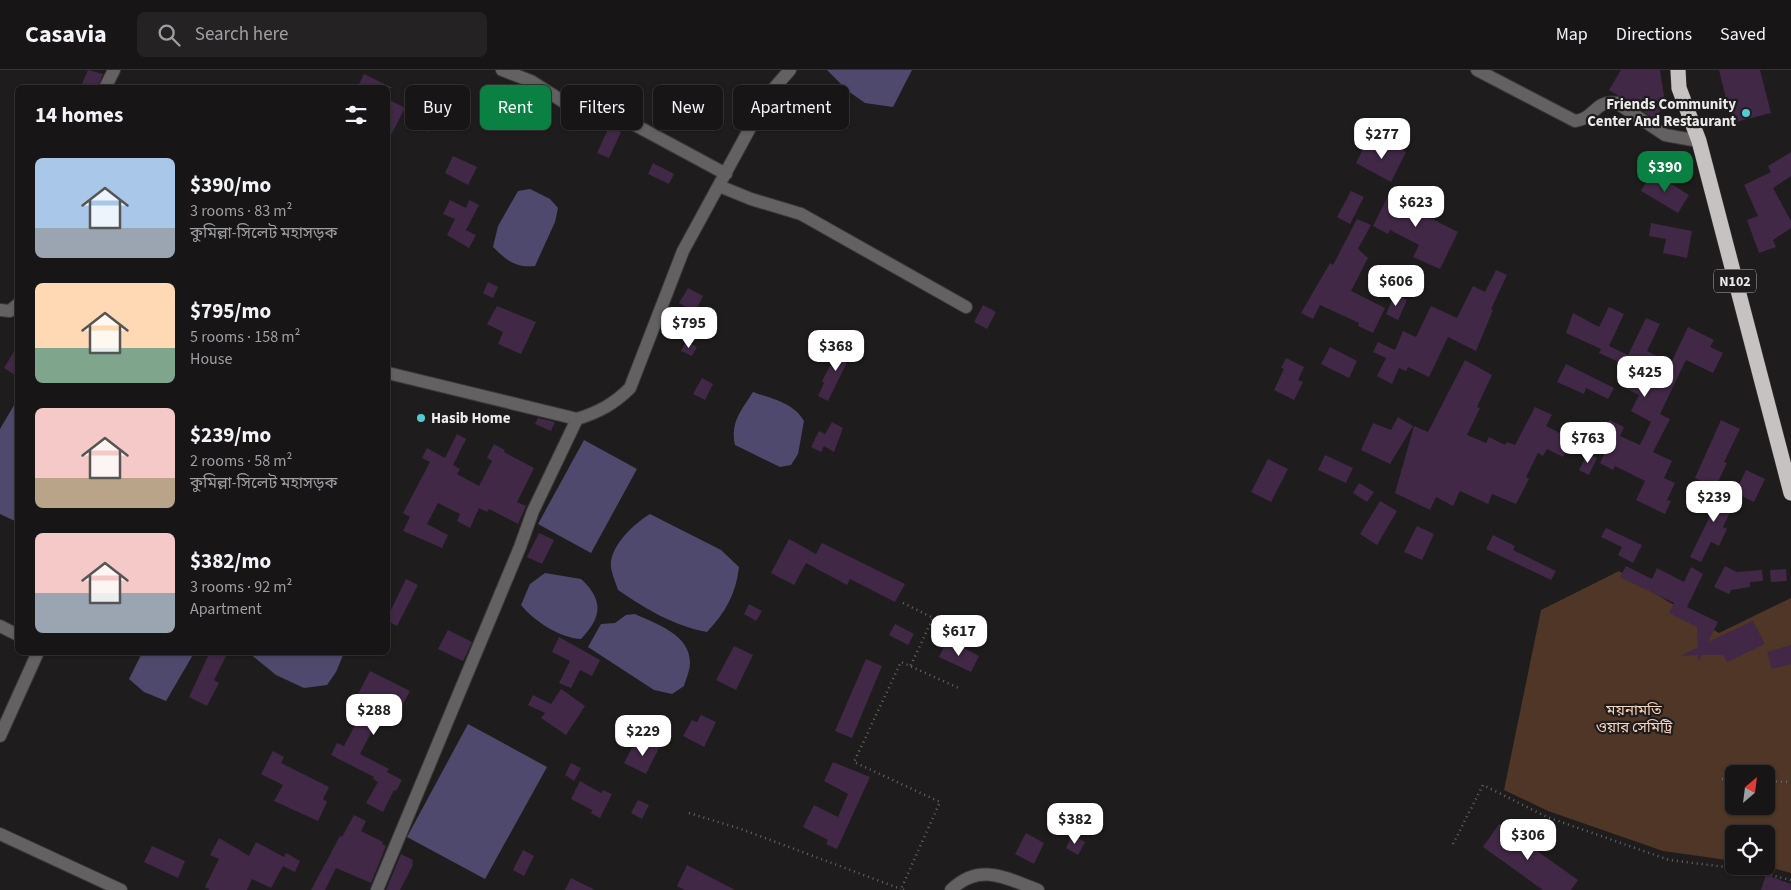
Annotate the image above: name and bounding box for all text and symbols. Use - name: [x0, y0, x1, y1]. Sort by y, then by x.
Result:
- search box: [137, 12, 487, 57]
- text: Casavia: [25, 17, 107, 52]
- icon: search: [155, 21, 183, 49]
- text: Search here: [195, 21, 288, 48]
- text: Map: [1556, 22, 1588, 47]
- text: Directions: [1616, 22, 1692, 47]
- text: Saved: [1720, 22, 1766, 47]
- chip: Buy: [405, 85, 470, 130]
- chip: Rent: [480, 85, 551, 130]
- chip: Filters: [561, 85, 643, 130]
- chip: New: [653, 85, 723, 130]
- chip: Apartment: [733, 85, 849, 130]
- place label: Friends Community Center And Restaurant: [1587, 94, 1736, 132]
- text: 14 homes: [35, 100, 123, 130]
- icon: filters: [342, 101, 370, 129]
- marker: Friends Community Center And Restaurant: [1740, 107, 1752, 119]
- pin: $277: [1352, 118, 1412, 160]
- text: $277: [1365, 123, 1399, 145]
- pin: $390: [1635, 150, 1695, 193]
- text: $390: [1648, 156, 1682, 178]
- text: $390/mo: [190, 170, 271, 200]
- icon: home: [75, 178, 135, 238]
- pin: $623: [1386, 186, 1446, 228]
- text: $623: [1399, 191, 1433, 213]
- text: 3 rooms · 83 m²: [190, 200, 292, 222]
- text: কুমিল্লা-সিলেট মহাসড়ক: [190, 222, 337, 244]
- pin: $606: [1366, 264, 1426, 307]
- text: $606: [1379, 270, 1413, 292]
- road number: N102: [1714, 270, 1756, 292]
- text: $795/mo: [190, 296, 271, 326]
- icon: home: [75, 303, 135, 363]
- pin: $795: [659, 306, 719, 349]
- text: $795: [672, 312, 706, 334]
- text: 5 rooms · 158 m²: [190, 326, 300, 348]
- pin: $368: [806, 330, 866, 372]
- text: $368: [819, 335, 853, 357]
- text: House: [190, 348, 232, 370]
- pin: $425: [1615, 356, 1675, 398]
- text: $425: [1628, 361, 1662, 383]
- place label: Hasib Home: [431, 408, 511, 429]
- marker: Hasib Home: [415, 412, 427, 424]
- text: $239/mo: [190, 420, 271, 450]
- pin: $763: [1558, 422, 1618, 464]
- text: $763: [1571, 427, 1605, 449]
- icon: home: [75, 428, 135, 488]
- text: 2 rooms · 58 m²: [190, 450, 292, 472]
- text: কুমিল্লা-সিলেট মহাসড়ক: [190, 472, 337, 494]
- pin: $239: [1684, 480, 1744, 523]
- text: $239: [1697, 486, 1731, 508]
- text: $382/mo: [190, 546, 271, 576]
- icon: home: [75, 553, 135, 613]
- text: 3 rooms · 92 m²: [190, 576, 292, 598]
- text: Apartment: [190, 598, 262, 620]
- pin: $617: [929, 614, 989, 657]
- text: $617: [942, 620, 976, 642]
- pin: $288: [344, 694, 404, 736]
- text: $288: [357, 699, 391, 721]
- park label: ময়নামতি ওয়ার সেমিট্রি: [1596, 700, 1673, 738]
- pin: $229: [613, 714, 673, 757]
- text: $229: [626, 720, 660, 742]
- north arrow: [1725, 765, 1775, 815]
- map controls: [1725, 765, 1775, 875]
- pin: $382: [1045, 802, 1105, 845]
- text: $382: [1058, 808, 1092, 830]
- pin: $306: [1498, 818, 1558, 861]
- text: $306: [1511, 824, 1545, 846]
- button: locate: [1725, 825, 1775, 875]

